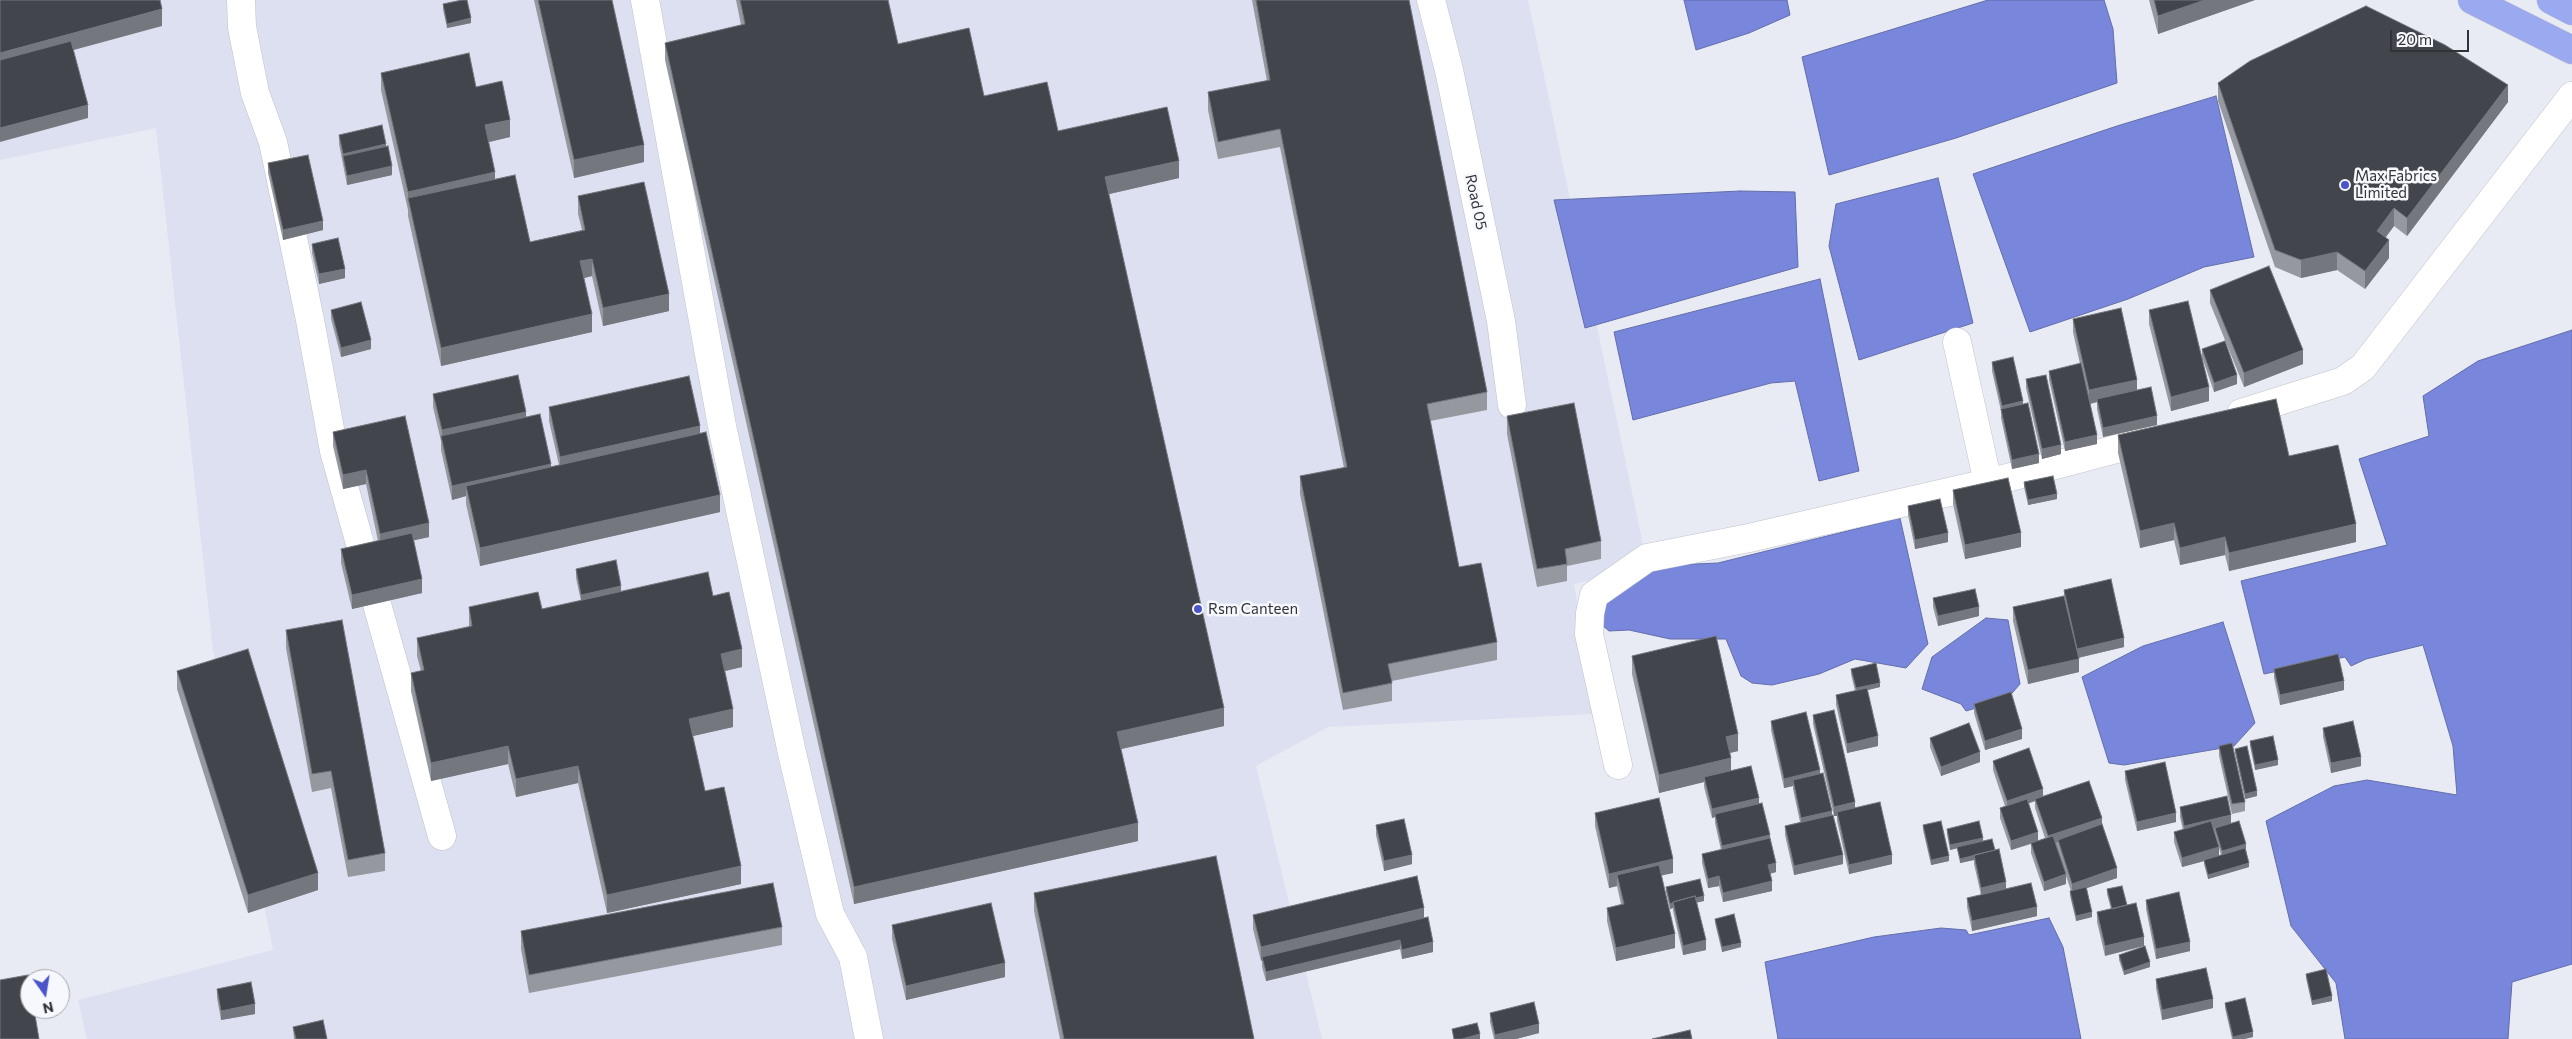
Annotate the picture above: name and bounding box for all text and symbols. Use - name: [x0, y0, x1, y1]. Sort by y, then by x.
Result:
- scale bar: [2392, 20, 2471, 52]
- text: 20 m: [2398, 30, 2432, 48]
- place label: Max Fabrics Limited: [2355, 167, 2437, 202]
- street label: Road 05: [1461, 173, 1491, 231]
- marker: Max Fabrics Limited: [2339, 179, 2351, 191]
- place label: Rsm Canteen: [1208, 600, 1298, 618]
- marker: Rsm Canteen: [1192, 603, 1204, 615]
- north arrow: [20, 969, 70, 1019]
- text: N: [41, 999, 55, 1018]

